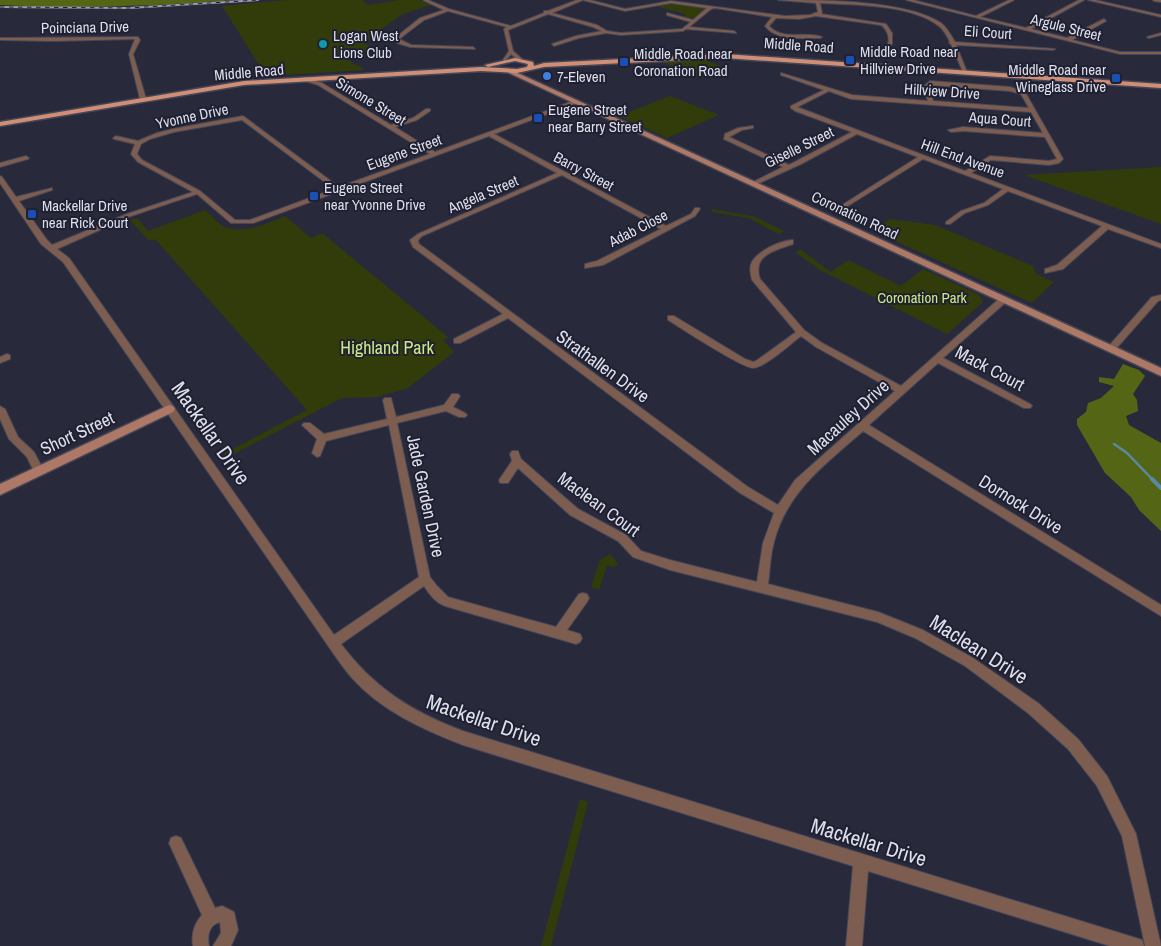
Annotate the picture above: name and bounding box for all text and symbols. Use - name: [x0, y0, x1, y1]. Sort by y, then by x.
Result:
- street label: Argule Street: [1028, 8, 1104, 46]
- street label: Poinciana Drive: [41, 16, 129, 38]
- street label: Eli Court: [963, 20, 1013, 44]
- place label: Logan West Lions Club: [333, 25, 399, 63]
- street label: Middle Road: [763, 32, 835, 58]
- marker: Logan West Lions Club: [317, 38, 329, 50]
- place label: Middle Road near Hillview Drive: [860, 41, 958, 79]
- place label: Middle Road near Coronation Road: [634, 43, 732, 81]
- marker: Middle Road near Hillview Drive: [844, 54, 856, 66]
- marker: Middle Road near Coronation Road: [618, 56, 630, 68]
- street label: Middle Road: [213, 59, 285, 85]
- place label: Middle Road near Wineglass Drive: [1008, 59, 1106, 97]
- place label: 7-Eleven: [557, 66, 606, 87]
- marker: 7-Eleven: [541, 70, 553, 82]
- street label: Simone Street: [332, 72, 411, 131]
- marker: Middle Road near Wineglass Drive: [1110, 72, 1122, 84]
- street label: Hillview Drive: [903, 78, 981, 104]
- street label: Yvonne Drive: [154, 98, 230, 134]
- place label: Eugene Street near Barry Street: [548, 99, 642, 137]
- street label: Aqua Court: [967, 106, 1032, 132]
- marker: Eugene Street near Barry Street: [532, 112, 544, 124]
- street label: Giselle Street: [761, 121, 838, 173]
- street label: Eugene Street: [363, 128, 445, 175]
- street label: Hill End Avenue: [918, 133, 1008, 183]
- street label: Barry Street: [550, 146, 618, 196]
- street label: Angela Street: [444, 170, 522, 219]
- place label: Eugene Street near Yvonne Drive: [324, 177, 426, 215]
- street label: Coronation Road: [808, 186, 902, 244]
- marker: Eugene Street near Yvonne Drive: [308, 190, 320, 202]
- place label: Mackellar Drive near Rick Court: [42, 195, 129, 233]
- street label: Adab Close: [604, 204, 671, 252]
- marker: Mackellar Drive near Rick Court: [26, 208, 38, 220]
- park label: Coronation Park: [877, 287, 968, 308]
- street label: Strathallen Drive: [551, 324, 655, 408]
- park label: Highland Park: [340, 335, 434, 360]
- street label: Mack Court: [951, 339, 1029, 397]
- street label: Macauley Drive: [802, 373, 894, 461]
- street label: Mackellar Drive: [165, 376, 257, 490]
- street label: Short Street: [36, 405, 118, 461]
- street label: Jade Garden Drive: [401, 432, 451, 560]
- street label: Maclean Court: [553, 466, 645, 542]
- street label: Dornock Drive: [974, 468, 1068, 540]
- street label: Maclean Drive: [924, 607, 1034, 691]
- street label: Mackellar Drive: [423, 687, 545, 753]
- street label: Mackellar Drive: [808, 811, 930, 873]

